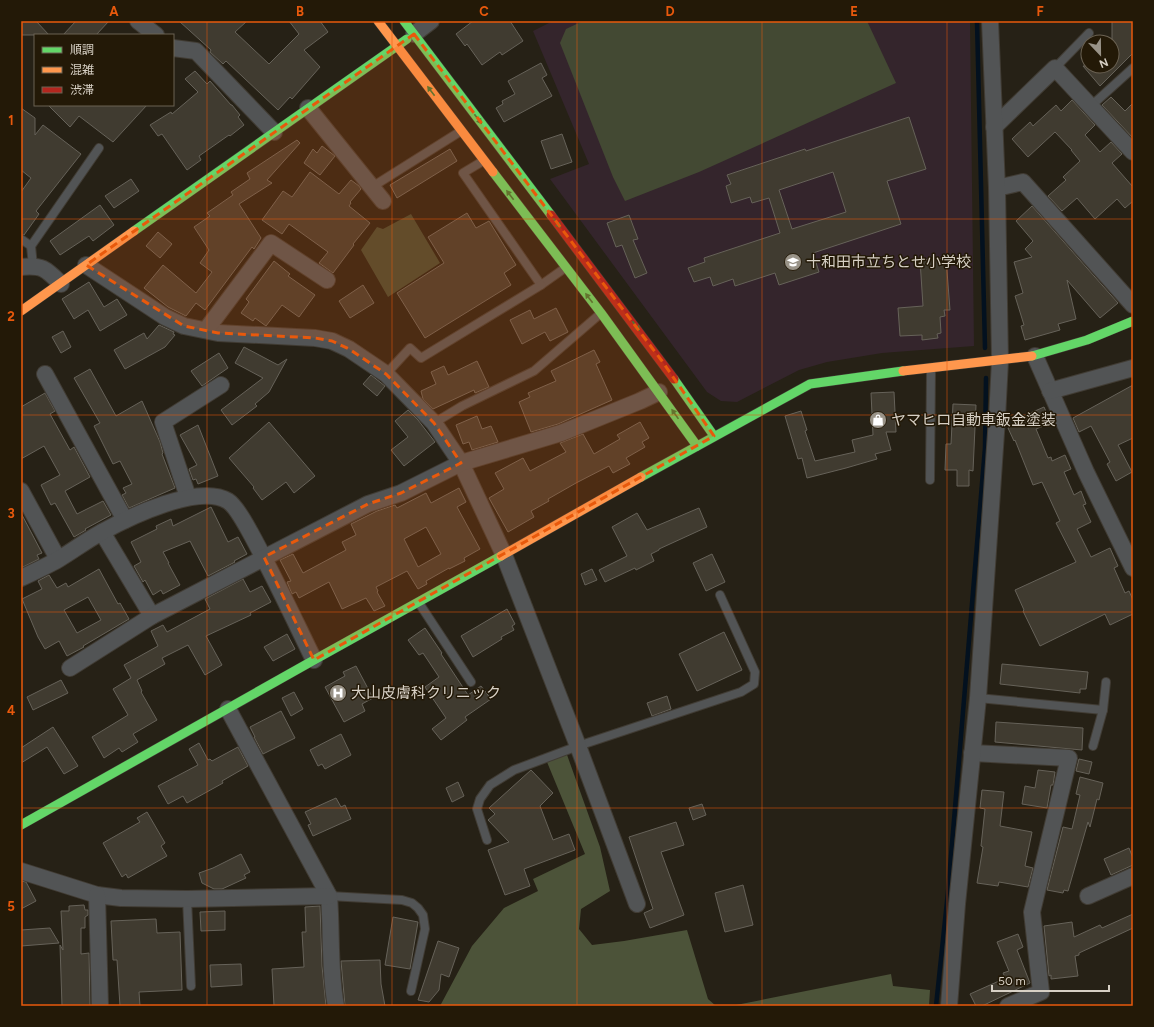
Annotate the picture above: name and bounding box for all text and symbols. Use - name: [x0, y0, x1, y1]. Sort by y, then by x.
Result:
- text: A: [109, 4, 119, 19]
- text: B: [296, 4, 304, 19]
- text: C: [479, 4, 489, 19]
- text: D: [665, 4, 675, 19]
- text: E: [850, 4, 858, 19]
- text: F: [1036, 4, 1044, 19]
- legend: [34, 34, 174, 106]
- north arrow: [1080, 34, 1120, 74]
- text: 順調: [70, 43, 94, 57]
- text: N: [1097, 55, 1110, 70]
- text: 混雑: [70, 63, 94, 77]
- text: 渋滞: [70, 83, 94, 97]
- one-way arrow: [427, 86, 436, 97]
- text: 1: [8, 113, 14, 128]
- one-way arrow: [474, 114, 483, 125]
- one-way arrow: [506, 189, 514, 200]
- one-way arrow: [553, 217, 561, 228]
- school or university icon: 十和田市立ちとせ小学校: [783, 252, 803, 272]
- place label: 十和田市立ちとせ小学校: [806, 253, 971, 271]
- one-way arrow: [585, 293, 593, 303]
- text: 2: [7, 309, 15, 324]
- one-way arrow: [631, 321, 640, 332]
- one-way arrow: [671, 409, 679, 419]
- shop icon: ヤマヒロ自動車鈑金塗装: [868, 410, 888, 430]
- place label: ヤマヒロ自動車鈑金塗装: [891, 411, 1056, 429]
- text: 3: [7, 506, 15, 521]
- hospital icon: 大山皮膚科クリニック: [328, 683, 348, 703]
- place label: 大山皮膚科クリニック: [351, 684, 501, 702]
- text: 4: [7, 703, 15, 718]
- text: 5: [7, 899, 15, 914]
- scale bar: [992, 967, 1109, 993]
- text: 50 m: [998, 974, 1026, 988]

